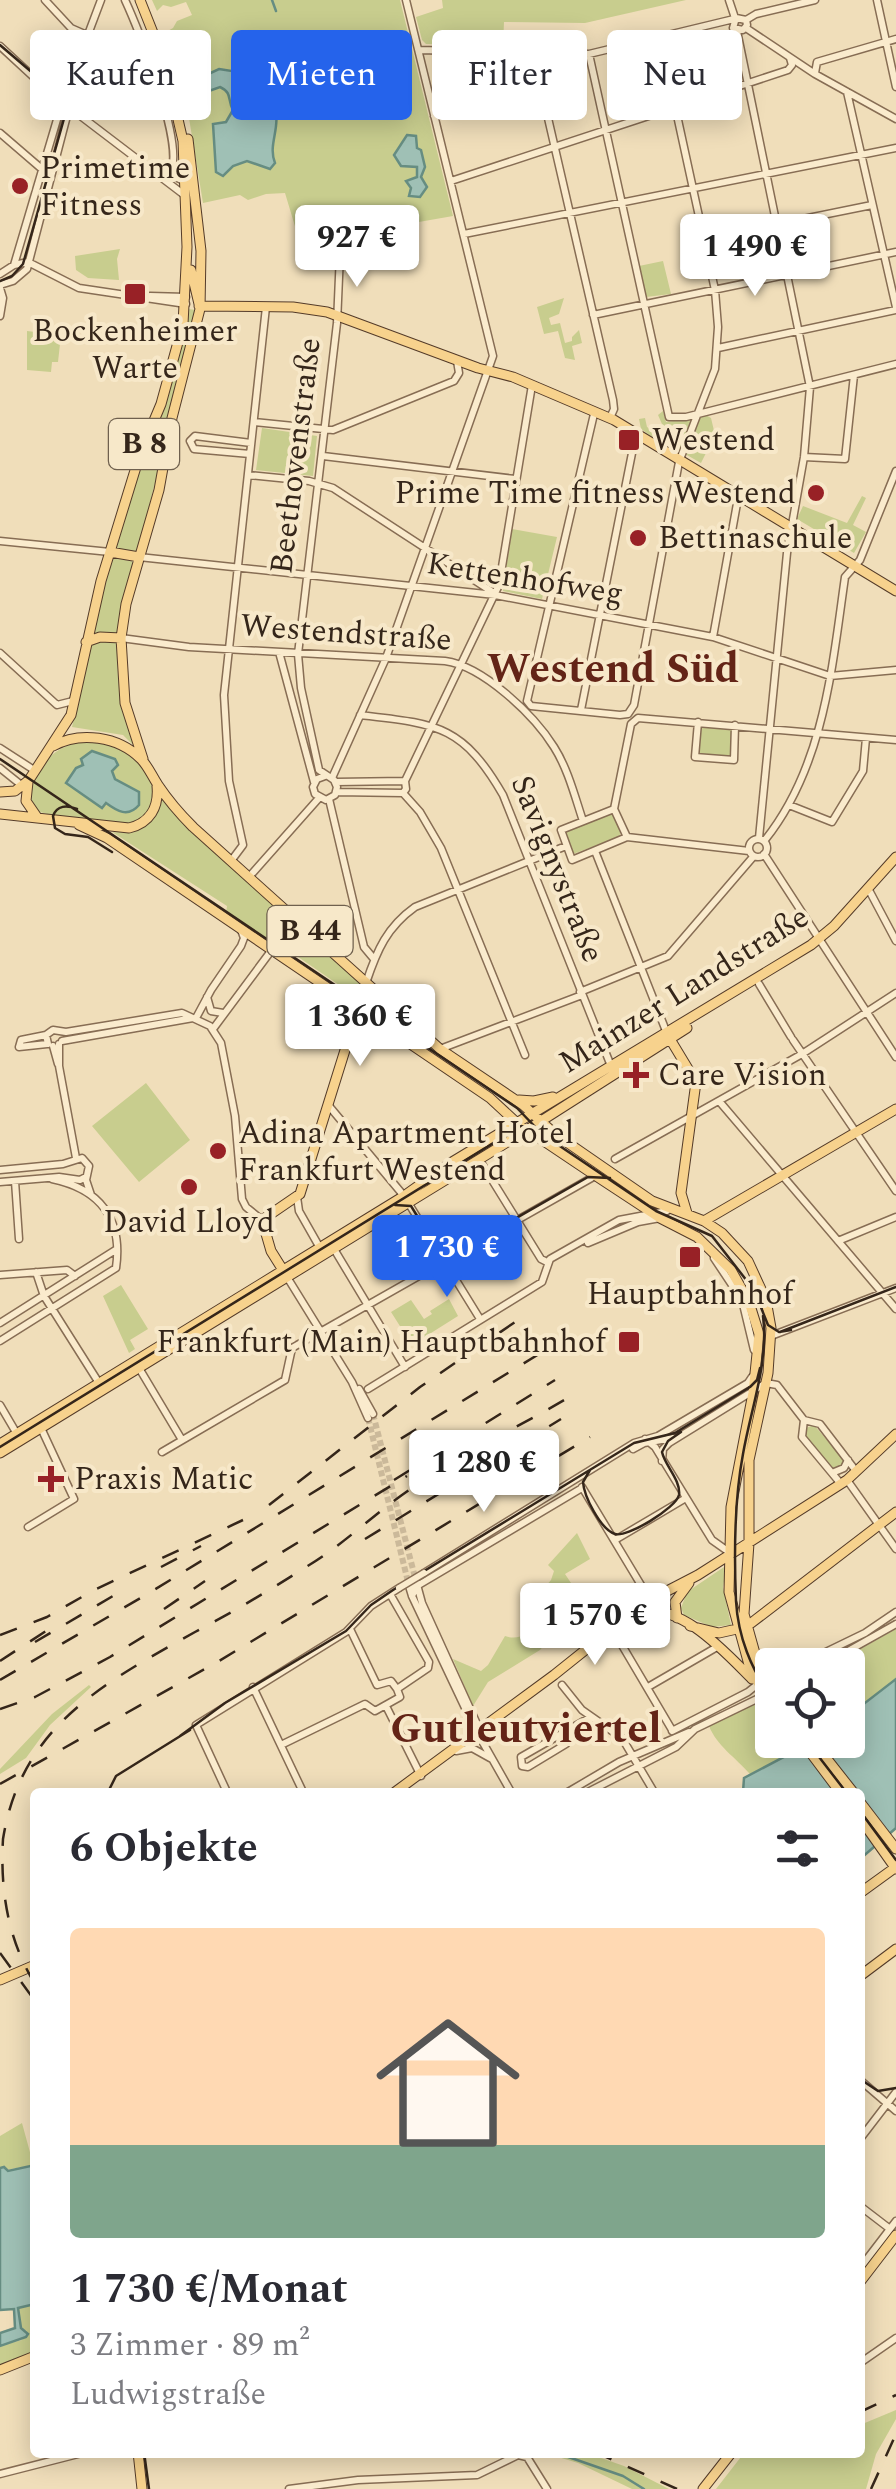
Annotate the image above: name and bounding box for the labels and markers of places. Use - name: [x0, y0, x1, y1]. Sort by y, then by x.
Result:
- place label: Primetime Fitness: [40, 144, 190, 230]
- marker: Primetime Fitness: [9, 175, 31, 197]
- pin: 927 €: [287, 205, 427, 290]
- pin: 1 490 €: [663, 214, 847, 299]
- marker: Bockenheimer Warte: [122, 281, 148, 307]
- place label: Bockenheimer Warte: [32, 307, 238, 393]
- place label: Westend: [652, 416, 775, 465]
- marker: Westend: [616, 427, 642, 453]
- place label: Prime Time fitness Westend: [394, 469, 796, 518]
- marker: Prime Time fitness Westend: [805, 482, 827, 504]
- place label: Bettinaschule: [658, 514, 852, 563]
- marker: Bettinaschule: [627, 527, 649, 549]
- pin: 1 360 €: [268, 984, 452, 1069]
- place label: Care Vision: [658, 1051, 827, 1100]
- marker: Care Vision: [623, 1062, 649, 1088]
- place label: Adina Apartment Hotel Frankfurt Westend: [238, 1109, 574, 1195]
- marker: Adina Apartment Hotel Frankfurt Westend: [207, 1140, 229, 1162]
- marker: David Lloyd: [178, 1176, 200, 1198]
- place label: David Lloyd: [103, 1198, 275, 1247]
- pin: 1 730 €: [355, 1215, 539, 1300]
- marker: Hauptbahnhof: [677, 1244, 703, 1270]
- place label: Hauptbahnhof: [587, 1270, 796, 1319]
- place label: Frankfurt (Main) Hauptbahnhof: [156, 1318, 609, 1367]
- marker: Frankfurt (Main) Hauptbahnhof: [616, 1329, 642, 1355]
- pin: 1 280 €: [392, 1430, 576, 1515]
- place label: Praxis Matic: [74, 1455, 253, 1504]
- marker: Praxis Matic: [38, 1466, 64, 1492]
- pin: 1 570 €: [503, 1583, 687, 1668]

